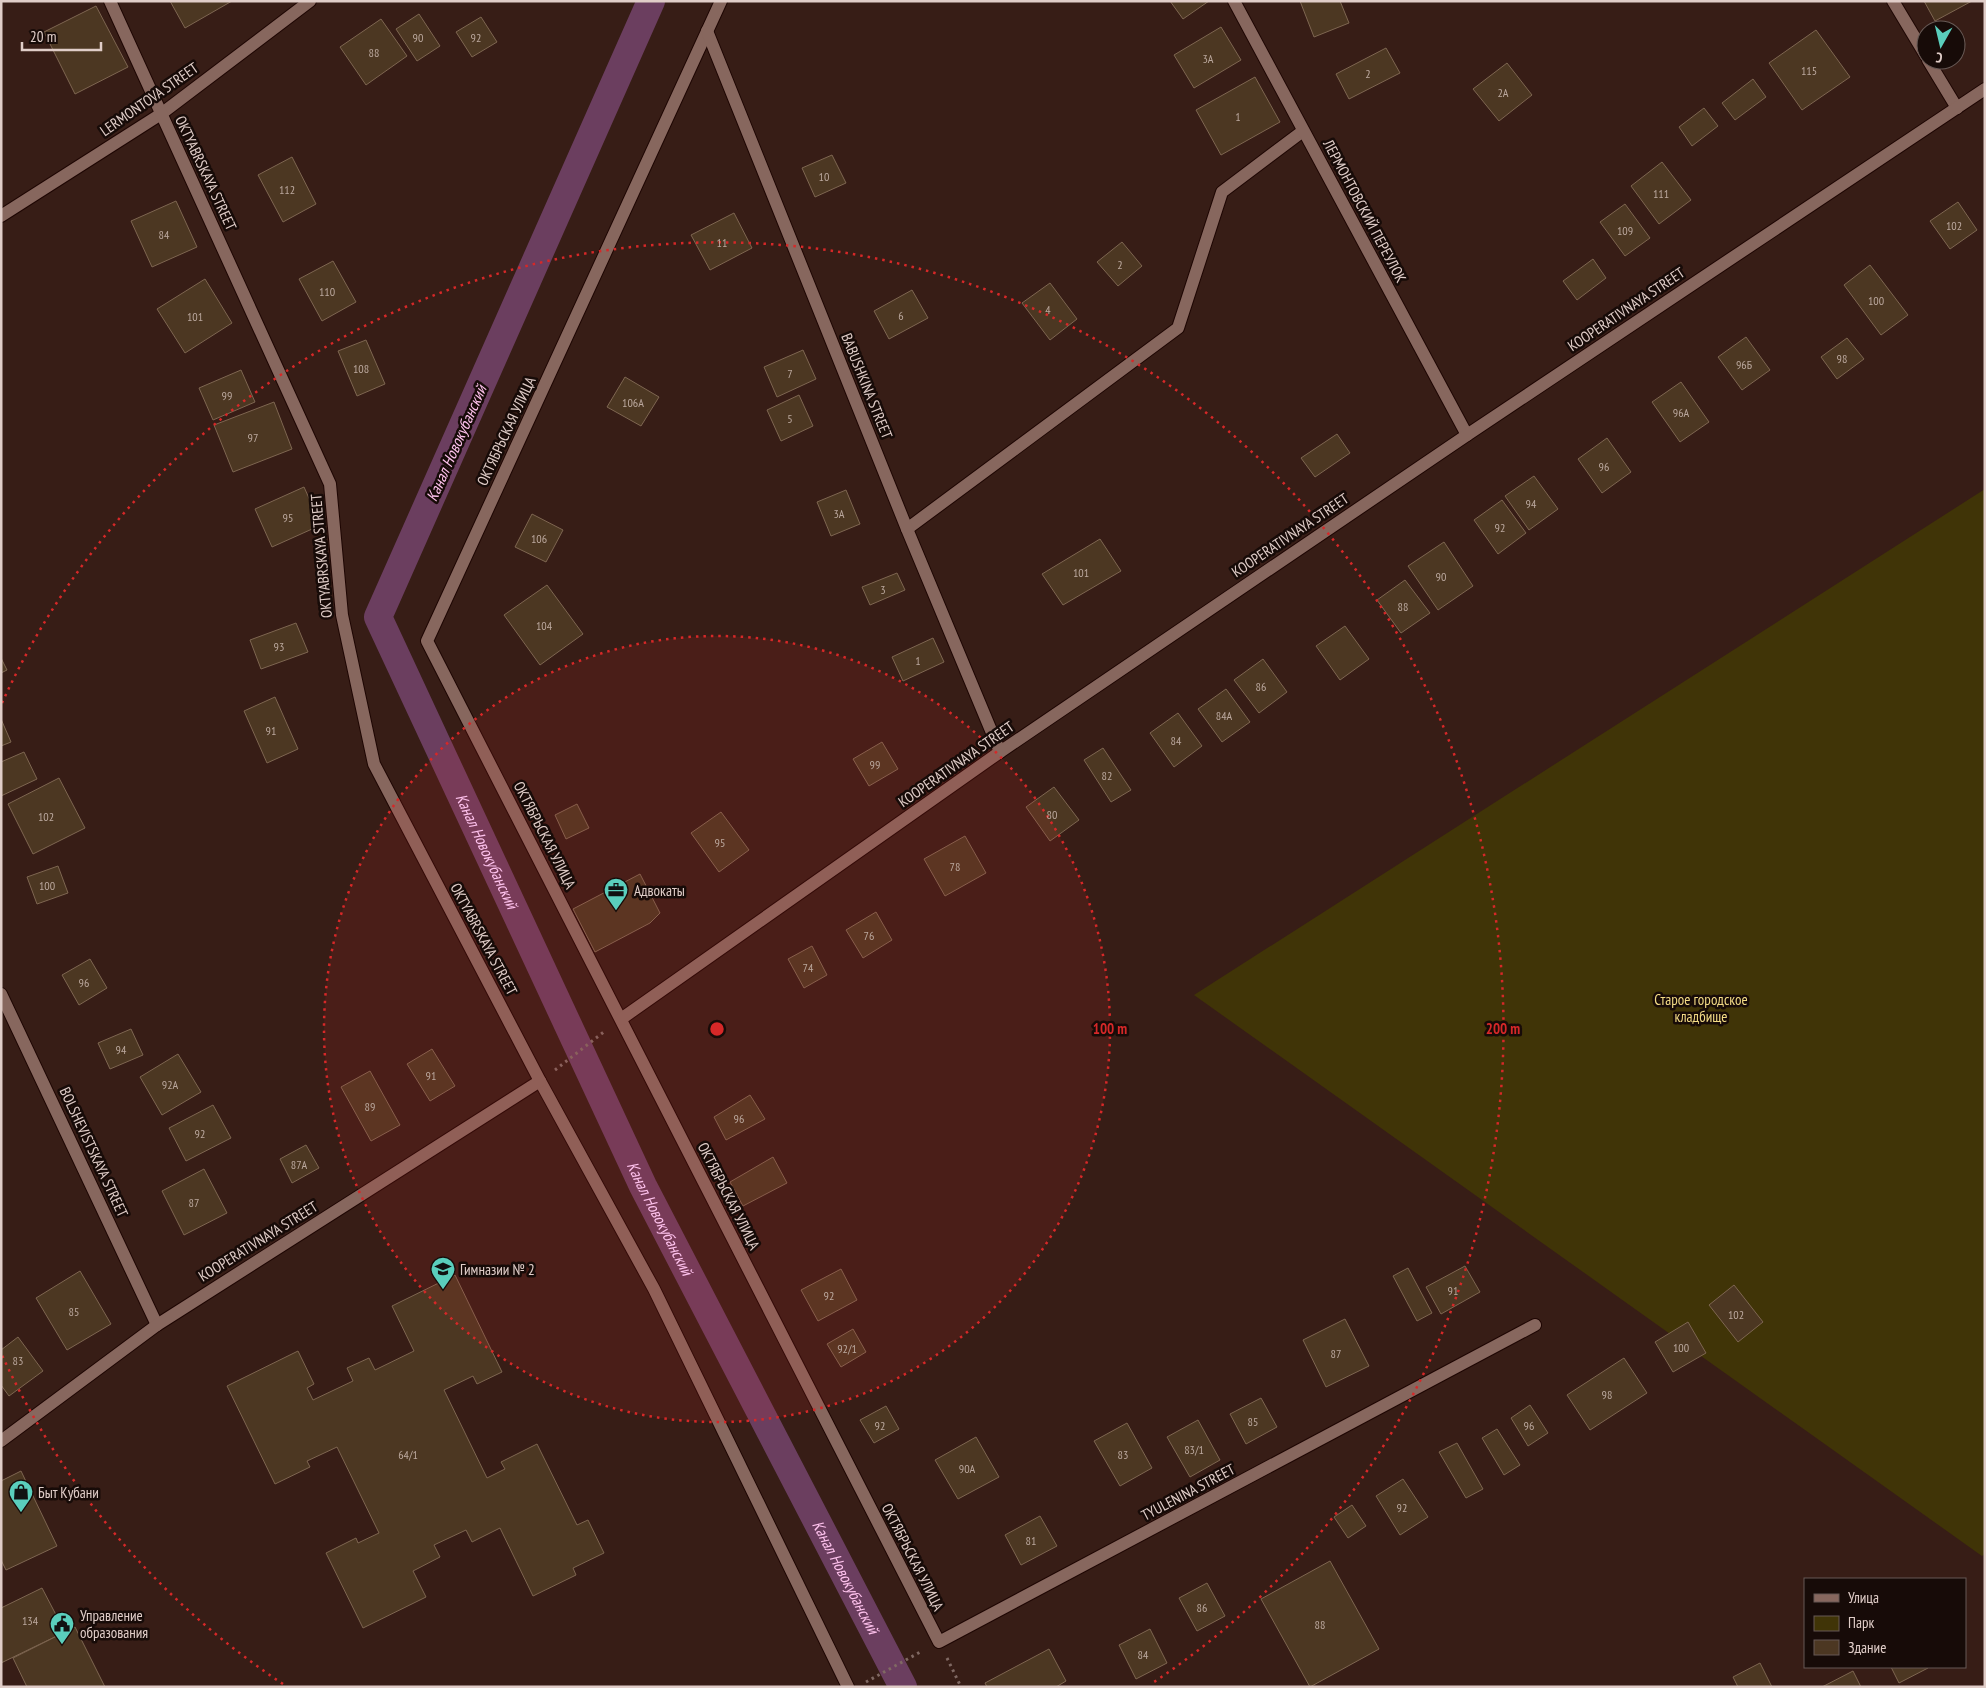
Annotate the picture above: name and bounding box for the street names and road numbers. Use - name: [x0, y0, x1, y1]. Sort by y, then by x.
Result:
- street label: LERMONTOVA STREET: [96, 58, 202, 140]
- street label: OKTYABRSKAYA STREET: [171, 113, 241, 234]
- street label: ЛЕРМОНТОВСКИЙ ПЕРЕУЛОК: [1319, 135, 1411, 286]
- street label: KOOPERATIVNAYA STREET: [1564, 263, 1688, 355]
- street label: BABUSHKINA STREET: [837, 330, 897, 442]
- street label: ОКТЯБРЬСКАЯ УЛИЦА: [472, 373, 540, 488]
- street label: KOOPERATIVNAYA STREET: [1228, 489, 1352, 581]
- street label: OKTYABRSKAYA STREET: [306, 493, 336, 619]
- street label: KOOPERATIVNAYA STREET: [894, 717, 1018, 811]
- street label: ОКТЯБРЬСКАЯ УЛИЦА: [510, 778, 581, 893]
- street label: OKTYABRSKAYA STREET: [446, 880, 522, 999]
- street label: BOLSHEVISTSKAYA STREET: [56, 1084, 133, 1220]
- street label: ОКТЯБРЬСКАЯ УЛИЦА: [694, 1139, 765, 1254]
- street label: KOOPERATIVNAYA STREET: [195, 1196, 321, 1285]
- street label: TYULENINA STREET: [1138, 1459, 1238, 1525]
- street label: ОКТЯБРЬСКАЯ УЛИЦА: [878, 1500, 949, 1615]

